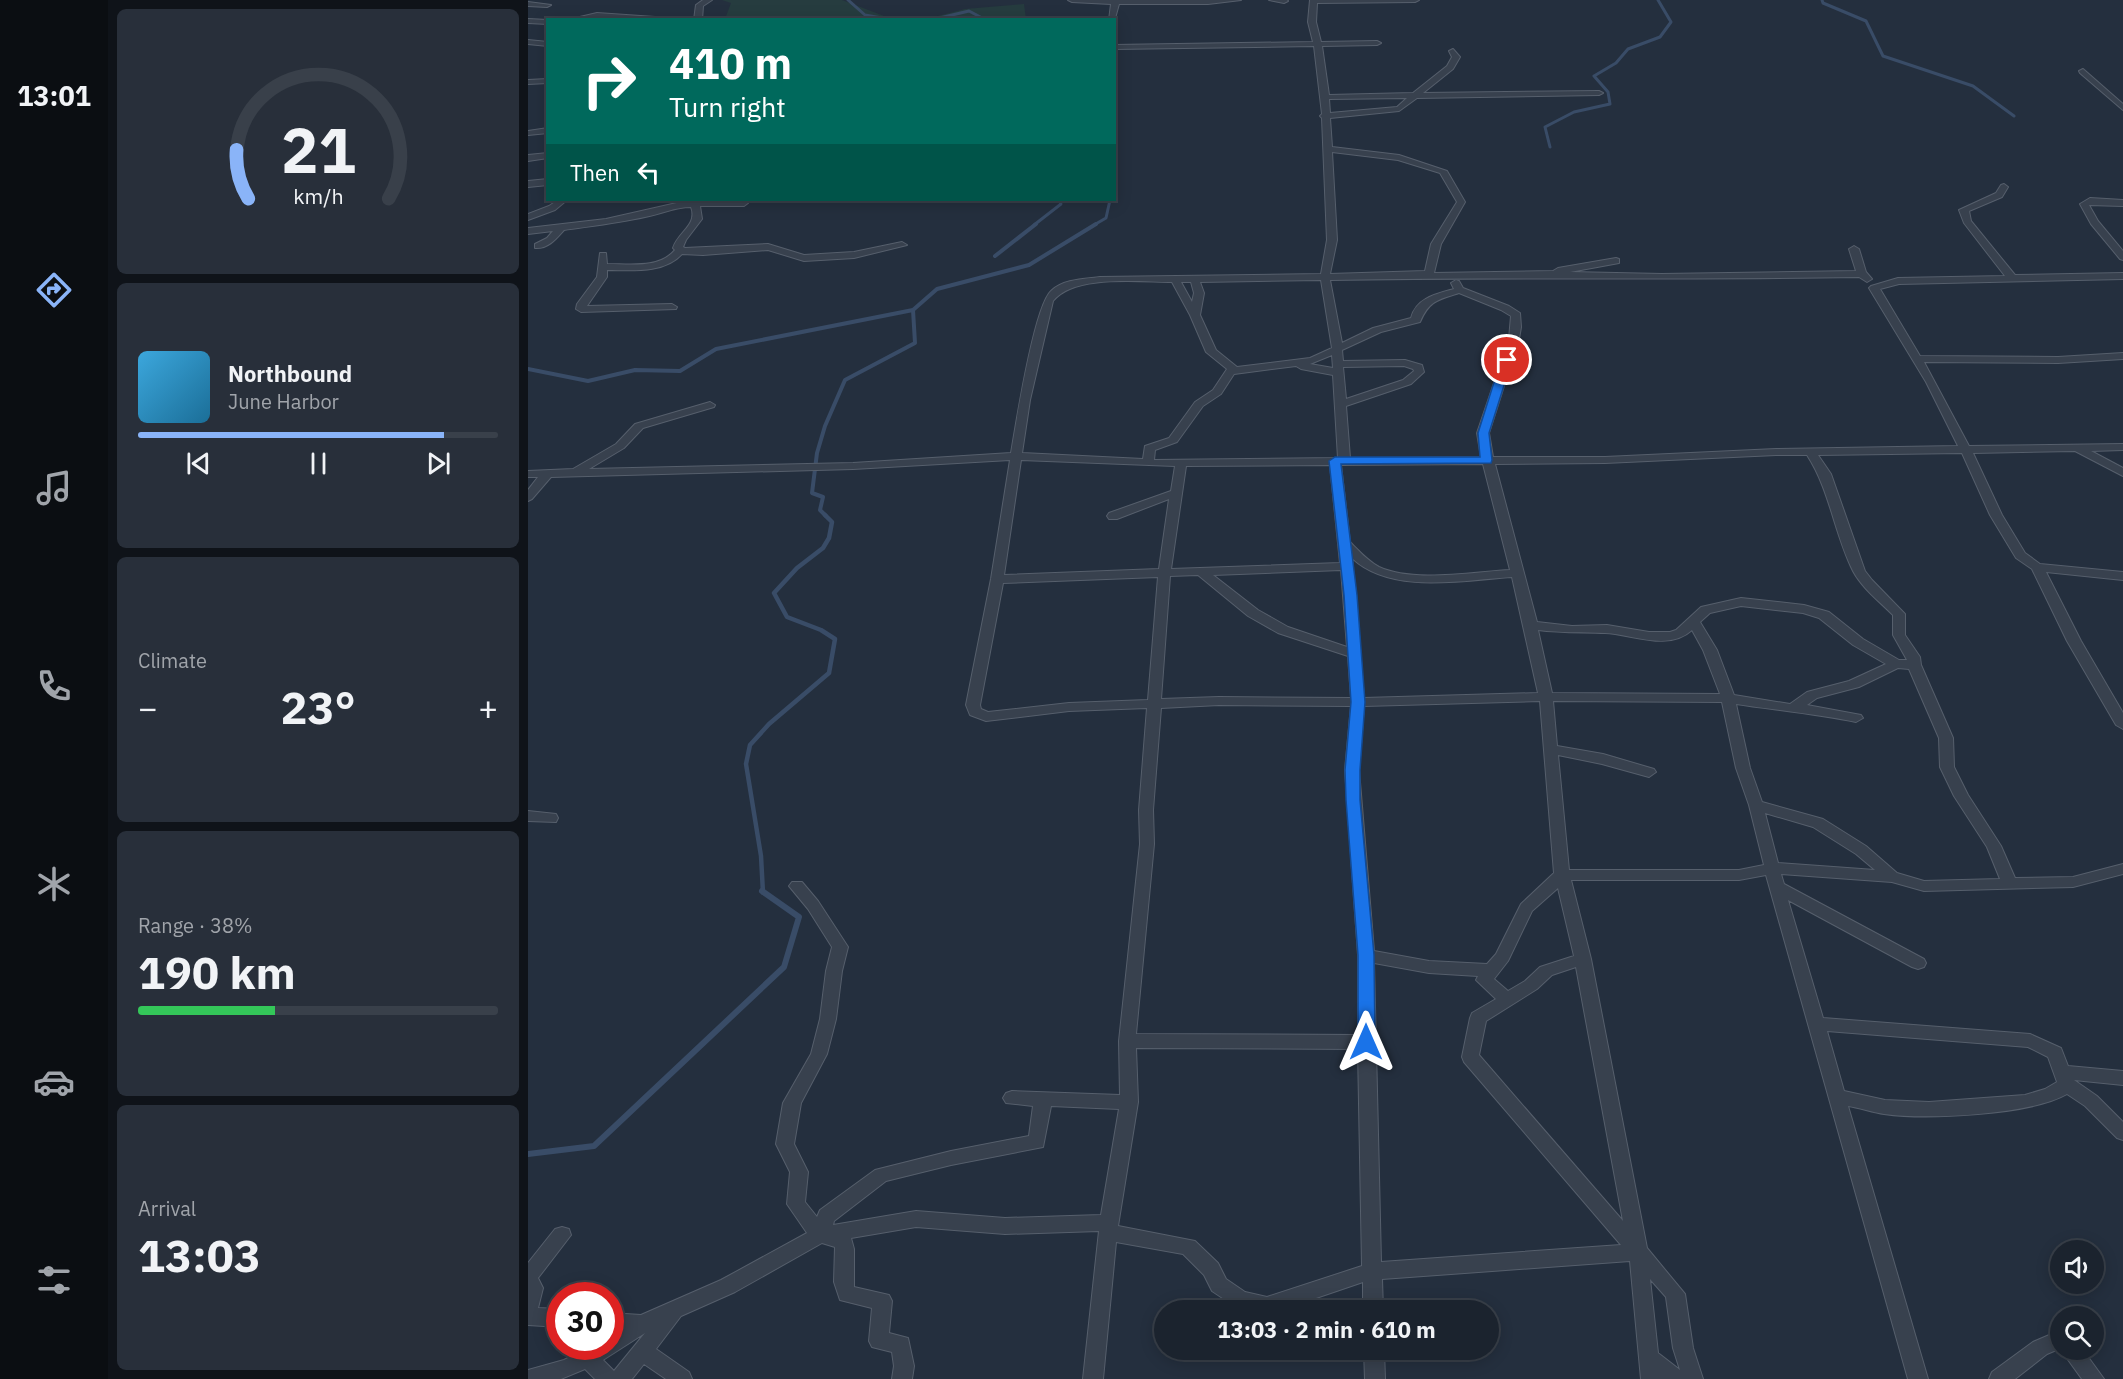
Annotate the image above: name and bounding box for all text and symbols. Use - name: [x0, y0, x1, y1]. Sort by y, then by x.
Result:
- text: 410 m: [669, 36, 792, 91]
- icon: right: [570, 42, 648, 120]
- text: 13:01: [17, 78, 91, 113]
- text: Turn right: [669, 89, 786, 124]
- text: 21: [281, 109, 355, 190]
- icon: left: [632, 156, 665, 189]
- text: Then: [570, 158, 620, 187]
- text: km/h: [293, 182, 343, 210]
- icon: directions: [33, 269, 75, 311]
- pin: [1481, 334, 1532, 385]
- icon: arrive: [1490, 343, 1523, 376]
- text: Northbound: [228, 359, 352, 388]
- text: June Harbor: [228, 388, 339, 415]
- icon: previous: [182, 447, 215, 480]
- icon: pause: [302, 447, 335, 480]
- icon: next: [422, 447, 455, 480]
- icon: music: [33, 467, 75, 509]
- text: Climate: [138, 647, 207, 674]
- icon: phone: [33, 665, 75, 707]
- text: 23°: [280, 678, 356, 736]
- text: −: [138, 686, 158, 729]
- text: +: [478, 686, 498, 729]
- icon: climate: [33, 863, 75, 905]
- text: Range · 38%: [138, 912, 253, 939]
- text: 190 km: [138, 943, 296, 1001]
- position arrow: [1334, 1010, 1398, 1074]
- icon: car: [33, 1061, 75, 1103]
- text: Arrival: [138, 1195, 196, 1222]
- text: 13:03: [138, 1226, 261, 1284]
- map controls: [2050, 1240, 2104, 1360]
- button: sound: [2050, 1240, 2104, 1294]
- icon: filters: [33, 1259, 75, 1301]
- speed limit sign: 30: [546, 1282, 624, 1360]
- button: search: [2050, 1306, 2104, 1360]
- text: 13:03 · 2 min · 610 m: [1217, 1315, 1436, 1344]

